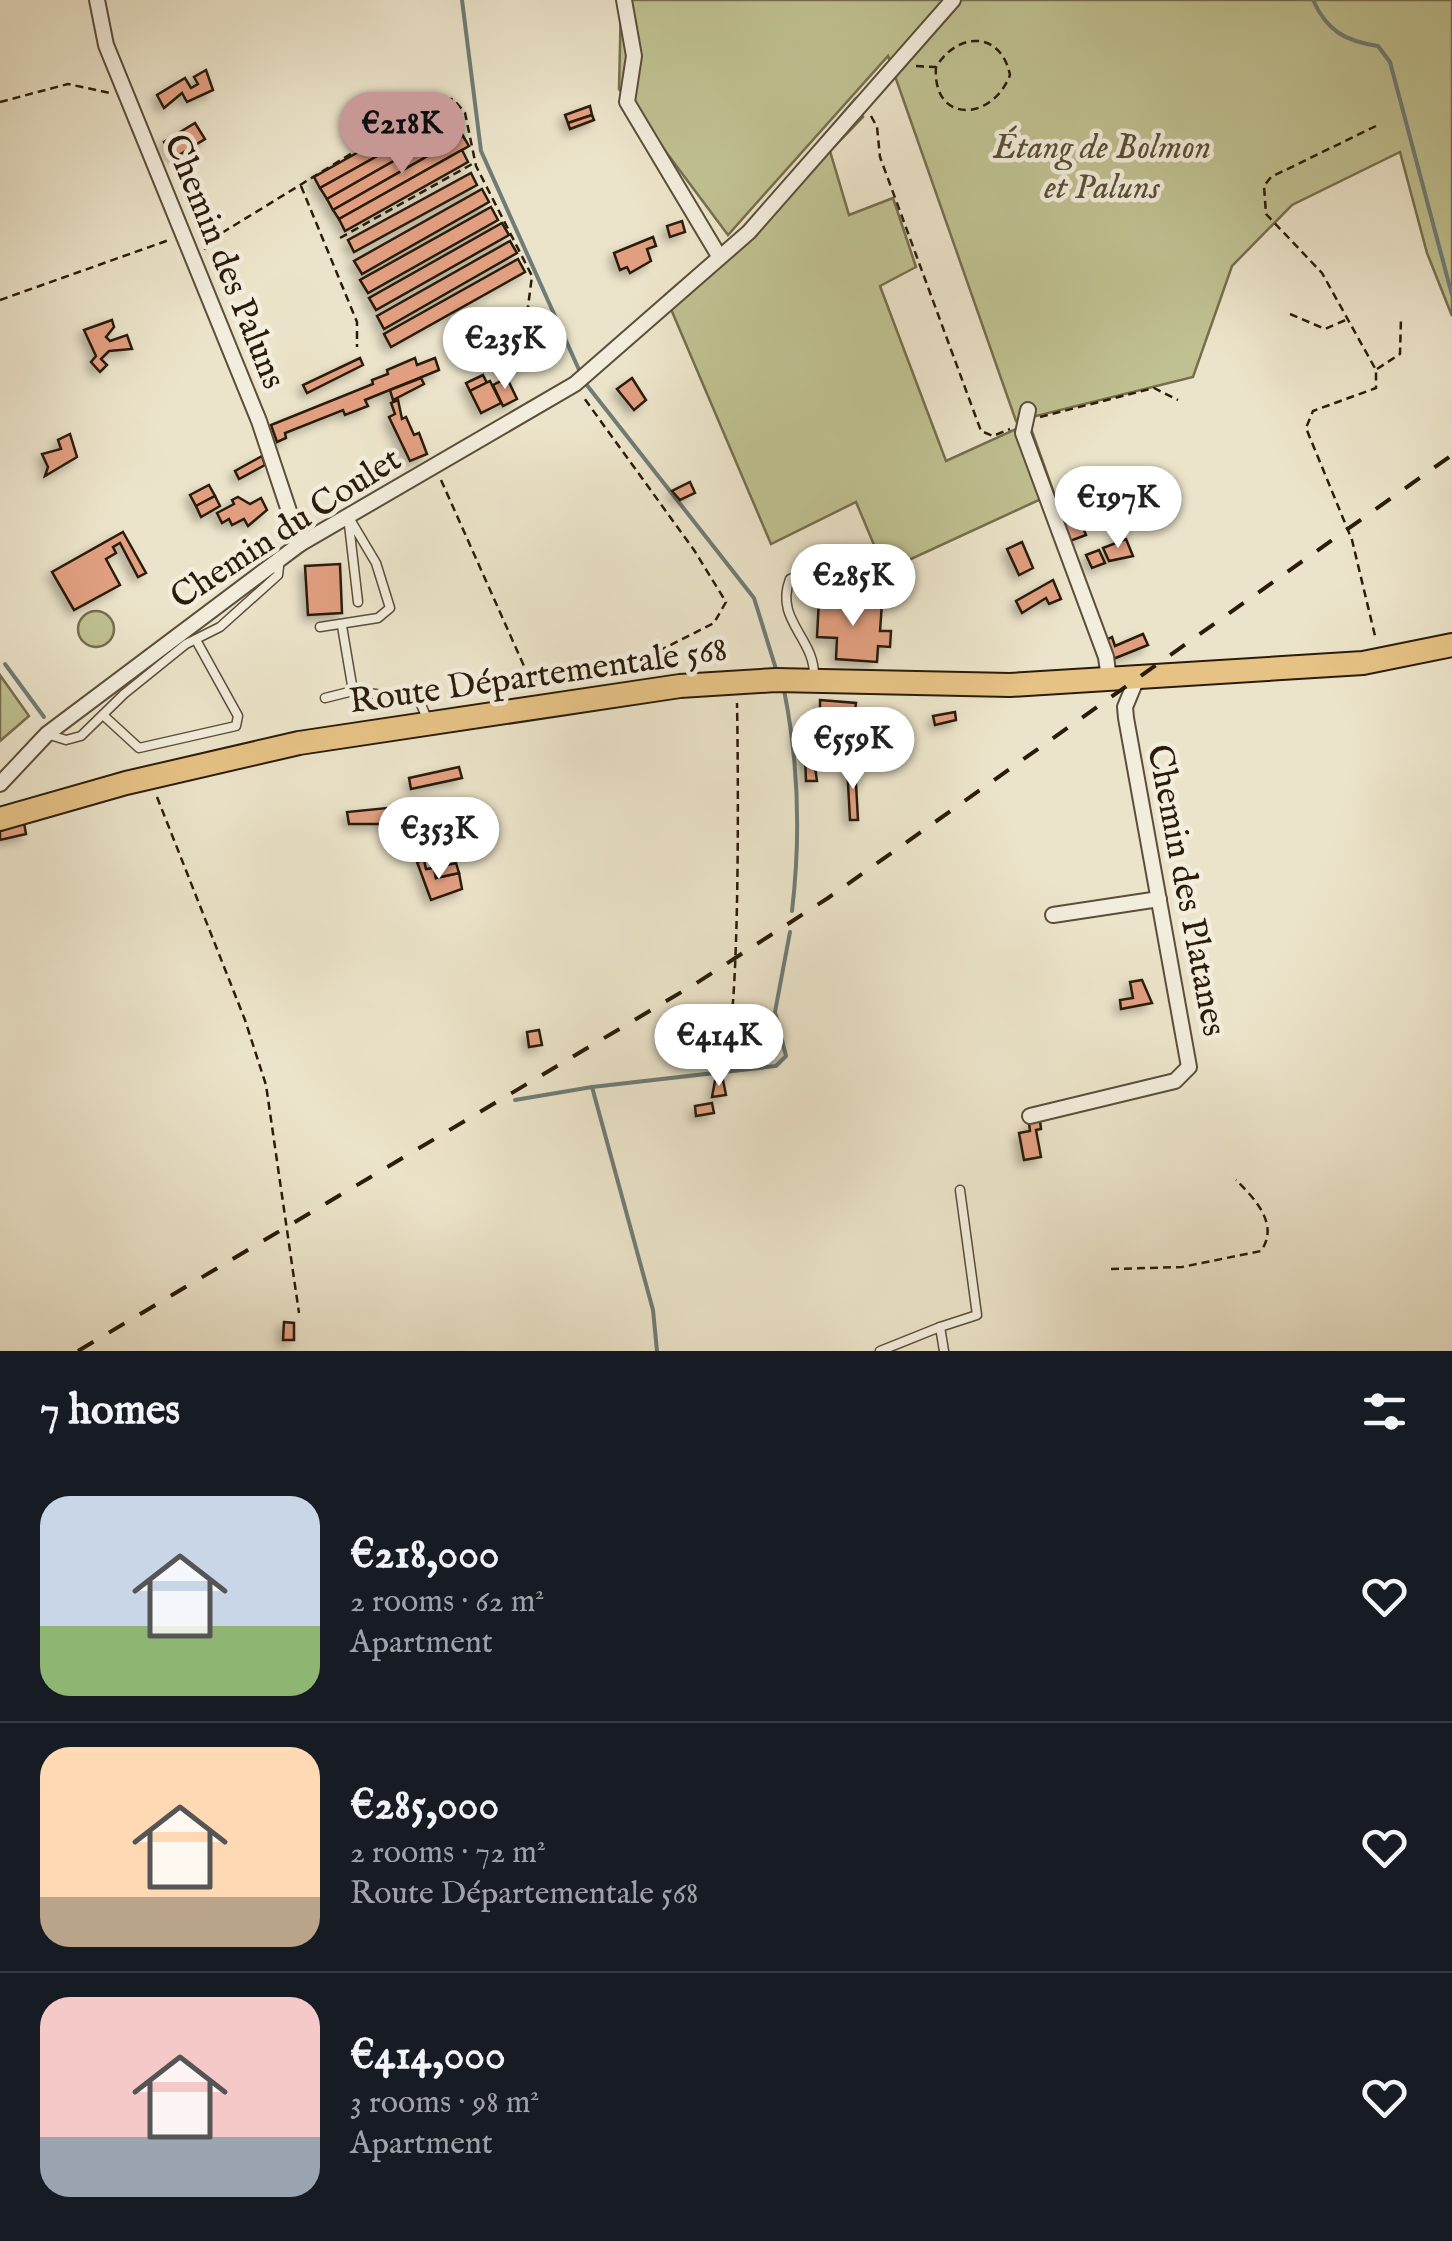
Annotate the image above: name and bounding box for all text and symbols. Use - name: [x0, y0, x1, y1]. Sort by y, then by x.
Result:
- pin: €218K: [332, 92, 472, 177]
- text: €218K: [361, 104, 443, 145]
- park label: Étang de Bolmon et Paluns: [992, 125, 1211, 211]
- street label: Chemin des Paluns: [152, 128, 295, 396]
- pin: €235K: [435, 307, 575, 392]
- text: €235K: [465, 319, 545, 360]
- street label: Chemin du Coulet: [163, 438, 410, 620]
- pin: €197K: [1048, 466, 1188, 551]
- text: €197K: [1077, 478, 1159, 519]
- pin: €285K: [783, 544, 923, 629]
- text: €285K: [812, 556, 894, 597]
- street label: Route Départementale 568: [347, 628, 730, 725]
- pin: €559K: [783, 707, 923, 792]
- text: €559K: [813, 719, 893, 760]
- street label: Chemin des Platanes: [1135, 741, 1236, 1040]
- pin: €353K: [369, 797, 509, 882]
- text: €353K: [400, 809, 478, 850]
- pin: €414K: [649, 1004, 789, 1089]
- text: €414K: [676, 1016, 762, 1057]
- icon: filters: [1357, 1384, 1412, 1439]
- text: 7 homes: [40, 1385, 180, 1438]
- text: €218,000: [350, 1529, 500, 1582]
- icon: home: [120, 1536, 240, 1656]
- icon: heart: [1357, 1569, 1412, 1624]
- text: 2 rooms · 62 m²: [350, 1582, 544, 1623]
- text: Apartment: [350, 1623, 493, 1664]
- text: €285,000: [350, 1780, 499, 1833]
- icon: home: [120, 1787, 240, 1907]
- icon: heart: [1357, 1820, 1412, 1875]
- text: 2 rooms · 72 m²: [350, 1833, 546, 1874]
- text: Route Départementale 568: [350, 1874, 698, 1915]
- text: €414,000: [350, 2030, 506, 2083]
- icon: home: [120, 2037, 240, 2157]
- icon: heart: [1357, 2070, 1412, 2125]
- text: 3 rooms · 98 m²: [350, 2083, 539, 2124]
- text: Apartment: [350, 2124, 493, 2165]

